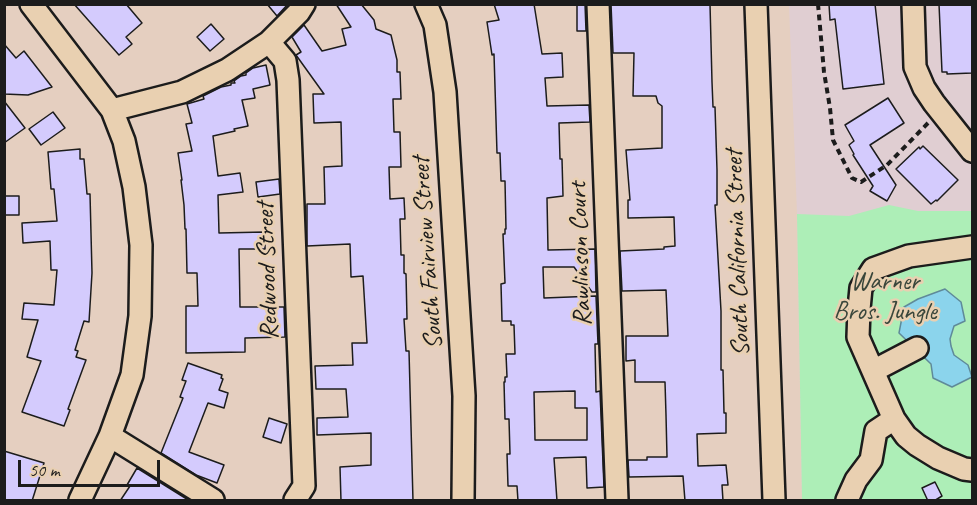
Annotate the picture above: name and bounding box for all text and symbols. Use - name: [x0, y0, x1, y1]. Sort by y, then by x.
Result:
- street label: South California Street: [719, 149, 757, 357]
- street label: South Fairview Street: [406, 156, 450, 350]
- street label: Rawlinson Court: [563, 181, 599, 327]
- street label: Redwood Street: [250, 202, 286, 340]
- park label: Warner Bros. Jungle: [833, 266, 937, 328]
- scale bar: [21, 448, 164, 486]
- text: 50 m: [29, 459, 60, 481]

